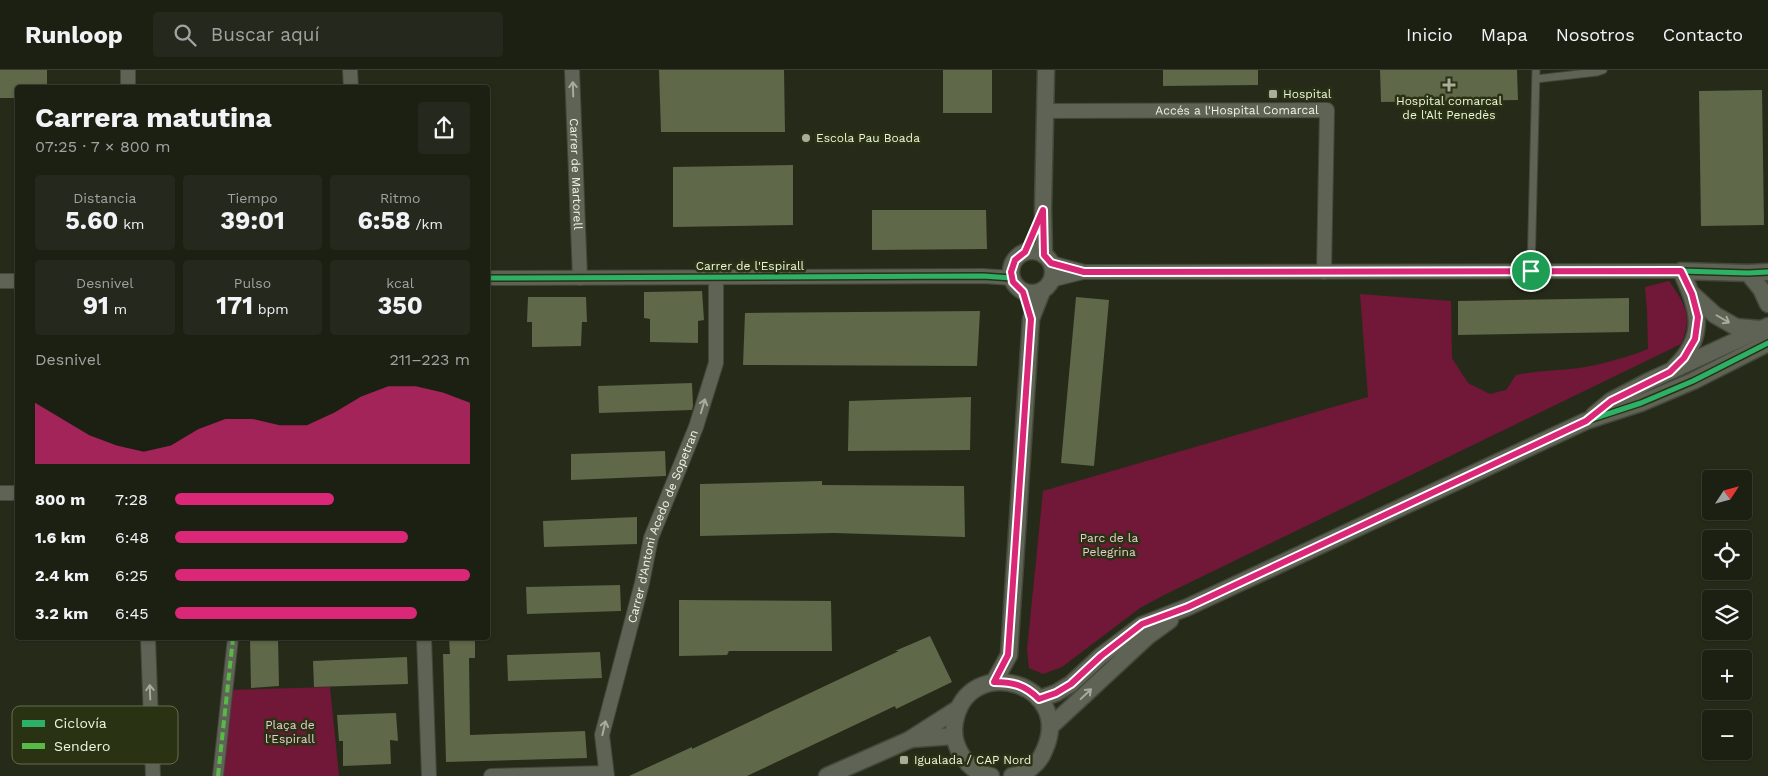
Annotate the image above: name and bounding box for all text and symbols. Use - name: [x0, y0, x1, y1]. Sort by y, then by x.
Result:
- search box: [153, 12, 503, 57]
- text: Runloop: [25, 21, 123, 49]
- icon: search: [171, 21, 199, 49]
- text: Buscar aquí: [211, 23, 320, 46]
- text: Inicio: [1406, 24, 1453, 45]
- text: Mapa: [1481, 24, 1528, 45]
- text: Nosotros: [1556, 24, 1635, 45]
- text: Contacto: [1663, 24, 1743, 45]
- marker: Hospital comarcal de l'Alt Penedès: [1442, 78, 1456, 92]
- one-way arrow: [568, 81, 578, 98]
- place label: Hospital: [1283, 87, 1332, 101]
- marker: Hospital: [1267, 88, 1279, 100]
- place label: Hospital comarcal de l'Alt Penedès: [1396, 94, 1502, 122]
- text: Carrera matutina: [35, 101, 272, 134]
- button: share: [418, 102, 470, 154]
- street label: Accés a l'Hospital Comarcal: [1155, 103, 1319, 118]
- street label: Carrer de Martorell: [567, 118, 585, 230]
- place label: Escola Pau Boada: [816, 131, 920, 145]
- marker: Escola Pau Boada: [800, 132, 812, 144]
- text: 07:25 · 7 × 800 m: [35, 137, 170, 156]
- text: Distancia: [73, 190, 136, 206]
- text: Tiempo: [227, 190, 278, 206]
- text: Ritmo: [380, 190, 420, 206]
- text: 5.60: [65, 206, 118, 235]
- text: 39:01: [220, 206, 285, 235]
- text: 6:58: [357, 206, 411, 235]
- text: km: [118, 216, 144, 232]
- text: /km: [411, 216, 443, 232]
- pin: [1510, 250, 1552, 292]
- icon: arrive: [1517, 257, 1545, 285]
- street label: Carrer de l'Espirall: [696, 259, 805, 273]
- text: Desnivel: [76, 275, 134, 291]
- text: Pulso: [234, 275, 271, 291]
- text: kcal: [386, 275, 414, 291]
- text: 91: [83, 291, 109, 320]
- text: 171: [216, 291, 253, 320]
- text: 350: [377, 291, 423, 320]
- text: m: [109, 301, 127, 317]
- text: bpm: [253, 301, 289, 317]
- one-way arrow: [1716, 315, 1730, 325]
- text: Desnivel: [35, 350, 101, 369]
- text: 211–223 m: [390, 350, 470, 369]
- one-way arrow: [698, 398, 708, 414]
- street label: Carrer d'Antoni Acedo de Sopetran: [625, 428, 701, 625]
- north arrow: [1702, 470, 1752, 520]
- map controls: [1702, 470, 1752, 760]
- text: 800 m: [35, 490, 85, 509]
- text: 7:28: [115, 490, 148, 509]
- text: 1.6 km: [35, 528, 86, 547]
- text: 6:48: [115, 528, 149, 547]
- button: locate: [1702, 530, 1752, 580]
- park label: Parc de la Pelegrina: [1080, 531, 1139, 559]
- text: 2.4 km: [35, 566, 89, 585]
- text: 6:25: [115, 566, 148, 585]
- button: layers: [1702, 590, 1752, 640]
- text: 3.2 km: [35, 604, 88, 623]
- text: 6:45: [115, 604, 149, 623]
- button: +: [1702, 650, 1752, 700]
- one-way arrow: [145, 685, 155, 701]
- one-way arrow: [1080, 688, 1093, 700]
- legend: [12, 706, 178, 764]
- button: −: [1702, 710, 1752, 760]
- text: Ciclovía: [54, 715, 107, 731]
- park label: Plaça de l'Espirall: [265, 718, 315, 746]
- one-way arrow: [600, 720, 609, 736]
- text: Sendero: [54, 738, 110, 754]
- place label: Igualada / CAP Nord: [914, 753, 1031, 767]
- marker: Igualada / CAP Nord: [898, 754, 910, 766]

